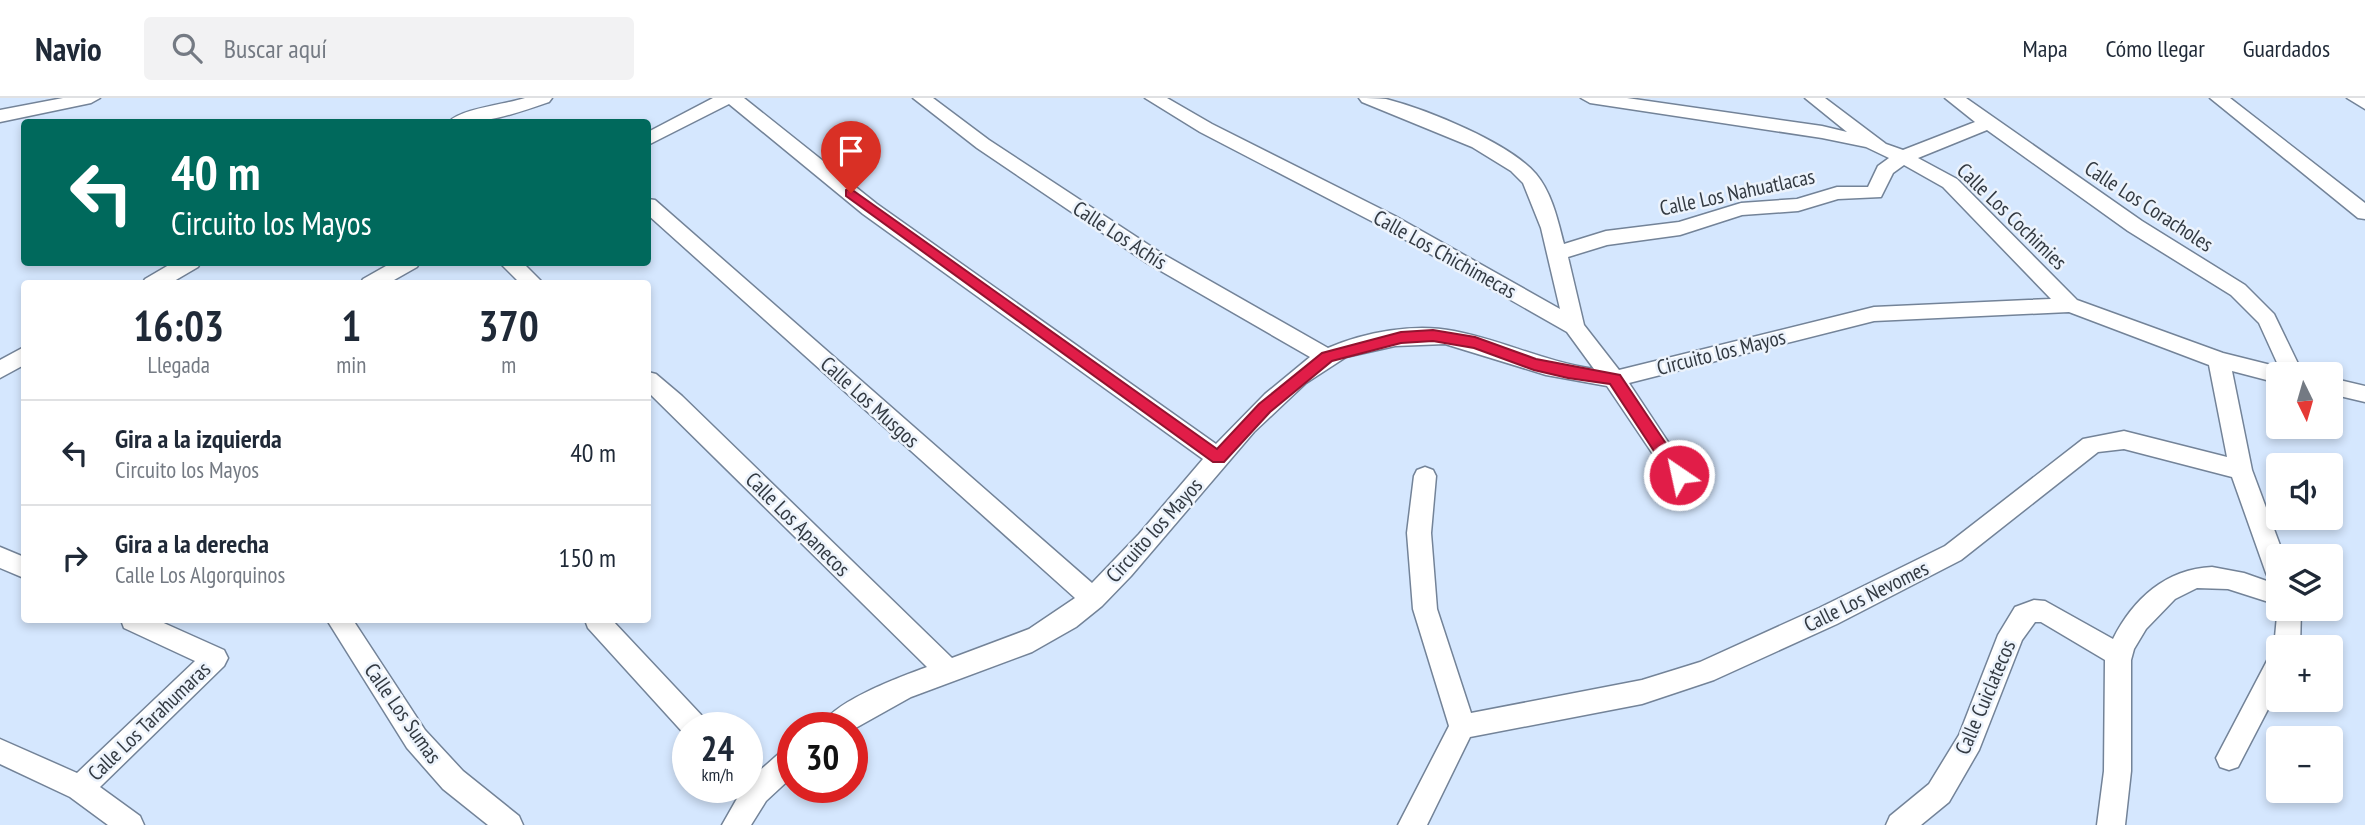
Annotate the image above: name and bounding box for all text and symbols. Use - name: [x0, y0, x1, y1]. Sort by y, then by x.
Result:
- search box: [144, 17, 634, 80]
- text: Navio: [35, 27, 102, 70]
- icon: search: [168, 29, 206, 67]
- text: Buscar aquí: [224, 32, 327, 65]
- text: Mapa: [2023, 33, 2068, 64]
- text: Cómo llegar: [2106, 33, 2205, 64]
- text: Guardados: [2243, 33, 2330, 64]
- pin: [821, 121, 881, 193]
- icon: arrive: [832, 132, 870, 170]
- text: 40 m: [171, 140, 260, 204]
- icon: left: [56, 147, 147, 238]
- street label: Calle Los Coracholes: [2080, 154, 2218, 258]
- street label: Calle Los Cochimies: [1951, 157, 2073, 275]
- street label: Calle Los Nahuatlacas: [1657, 162, 1817, 222]
- street label: Calle Los Achís: [1068, 195, 1172, 275]
- text: Circuito los Mayos: [171, 202, 371, 244]
- street label: Calle Los Chichimecas: [1369, 204, 1521, 304]
- text: 16:03: [133, 298, 224, 353]
- text: 1: [341, 298, 361, 353]
- text: 370: [479, 298, 539, 353]
- street label: Circuito los Mayos: [1654, 323, 1788, 381]
- text: Llegada: [147, 350, 210, 379]
- text: min: [336, 350, 366, 379]
- text: m: [501, 350, 516, 379]
- street label: Calle Los Musgos: [815, 351, 925, 453]
- north arrow: [2266, 362, 2343, 439]
- map controls: [2266, 362, 2343, 803]
- text: Gira a la izquierda: [115, 422, 282, 455]
- icon: left: [56, 434, 94, 472]
- text: 40 m: [570, 436, 616, 469]
- position arrow: [1642, 438, 1716, 512]
- button: sound: [2266, 453, 2343, 530]
- text: Circuito los Mayos: [115, 455, 259, 484]
- street label: Calle Los Apanecos: [740, 466, 856, 582]
- street label: Circuito los Mayos: [1100, 472, 1208, 588]
- text: Gira a la derecha: [115, 527, 269, 560]
- icon: right: [56, 539, 94, 577]
- text: 150 m: [558, 541, 616, 574]
- button: layers: [2266, 544, 2343, 621]
- street label: Calle Los Nevomes: [1799, 554, 1933, 638]
- text: Calle Los Algorquinos: [115, 560, 285, 589]
- button: +: [2266, 635, 2343, 712]
- street label: Calle Cuiclatecos: [1949, 636, 2021, 758]
- street label: Calle Los Tarahumaras: [82, 656, 216, 786]
- street label: Calle Los Sumas: [359, 658, 447, 768]
- speed limit sign: 30: [777, 712, 868, 803]
- text: 24: [701, 725, 734, 771]
- button: −: [2266, 726, 2343, 803]
- text: km/h: [702, 763, 733, 786]

